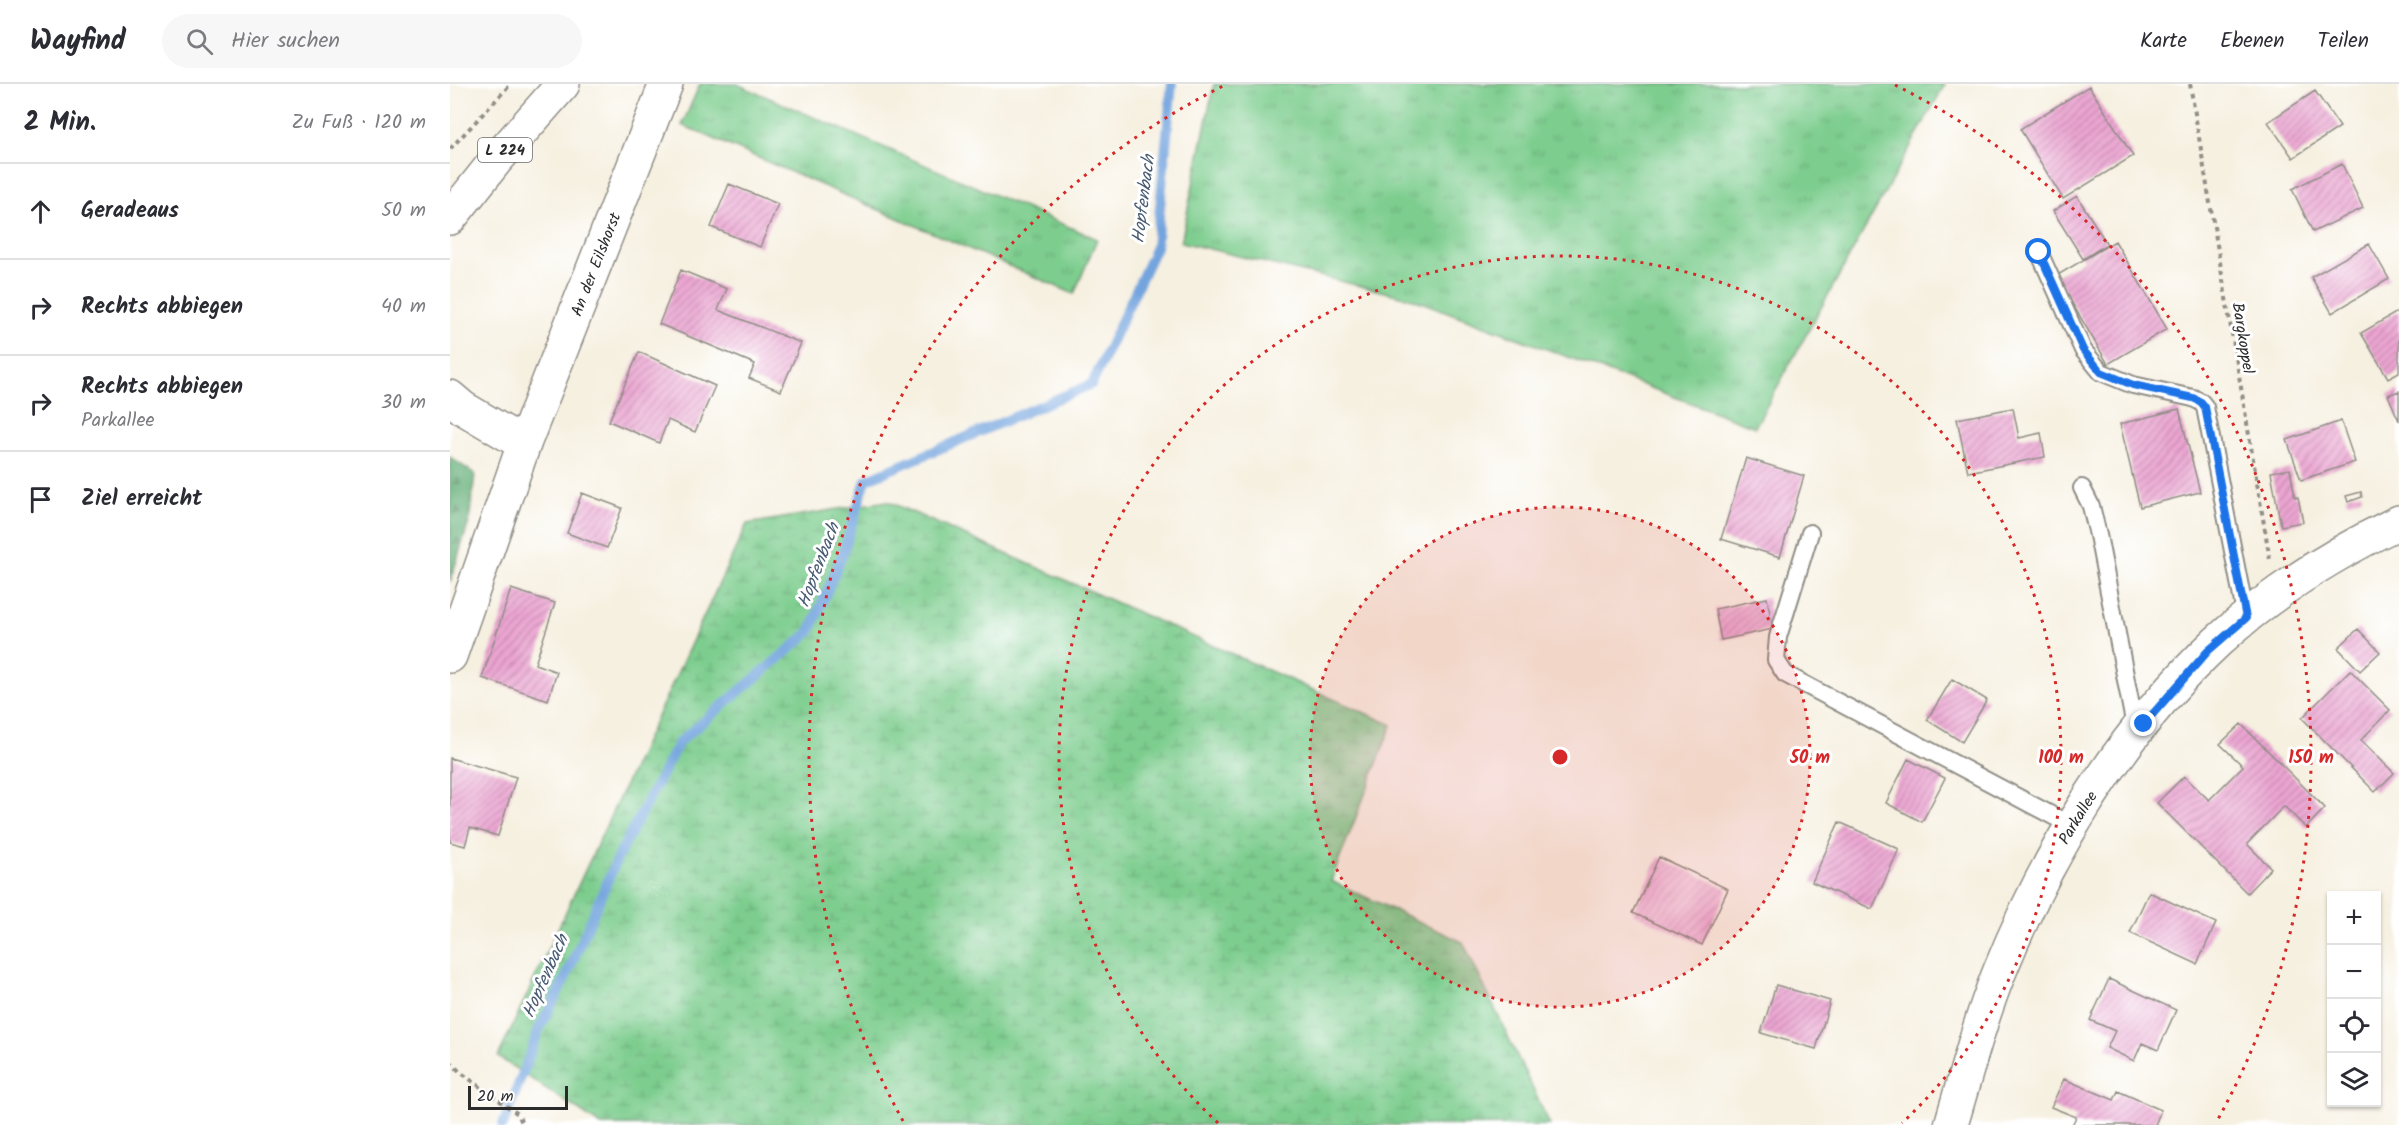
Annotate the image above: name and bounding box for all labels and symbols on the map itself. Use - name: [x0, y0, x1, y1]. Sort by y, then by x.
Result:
- road number: L 224: [478, 138, 532, 162]
- water label: Hopfenbach: [1125, 152, 1164, 245]
- street label: An der Eilshorst: [565, 208, 628, 320]
- route start: [2025, 238, 2051, 264]
- street label: Bargkoppel: [2225, 301, 2260, 376]
- water label: Hopfenbach: [790, 518, 849, 612]
- route end: [2130, 710, 2156, 736]
- text: 50 m: [1789, 744, 1830, 773]
- text: 100 m: [2038, 744, 2084, 773]
- text: 150 m: [2288, 744, 2334, 773]
- centre of rings: [1550, 747, 1570, 767]
- street label: Parkallee: [2053, 786, 2104, 849]
- water label: Hopfenbach: [515, 929, 578, 1023]
- scale bar: [468, 1083, 568, 1110]

